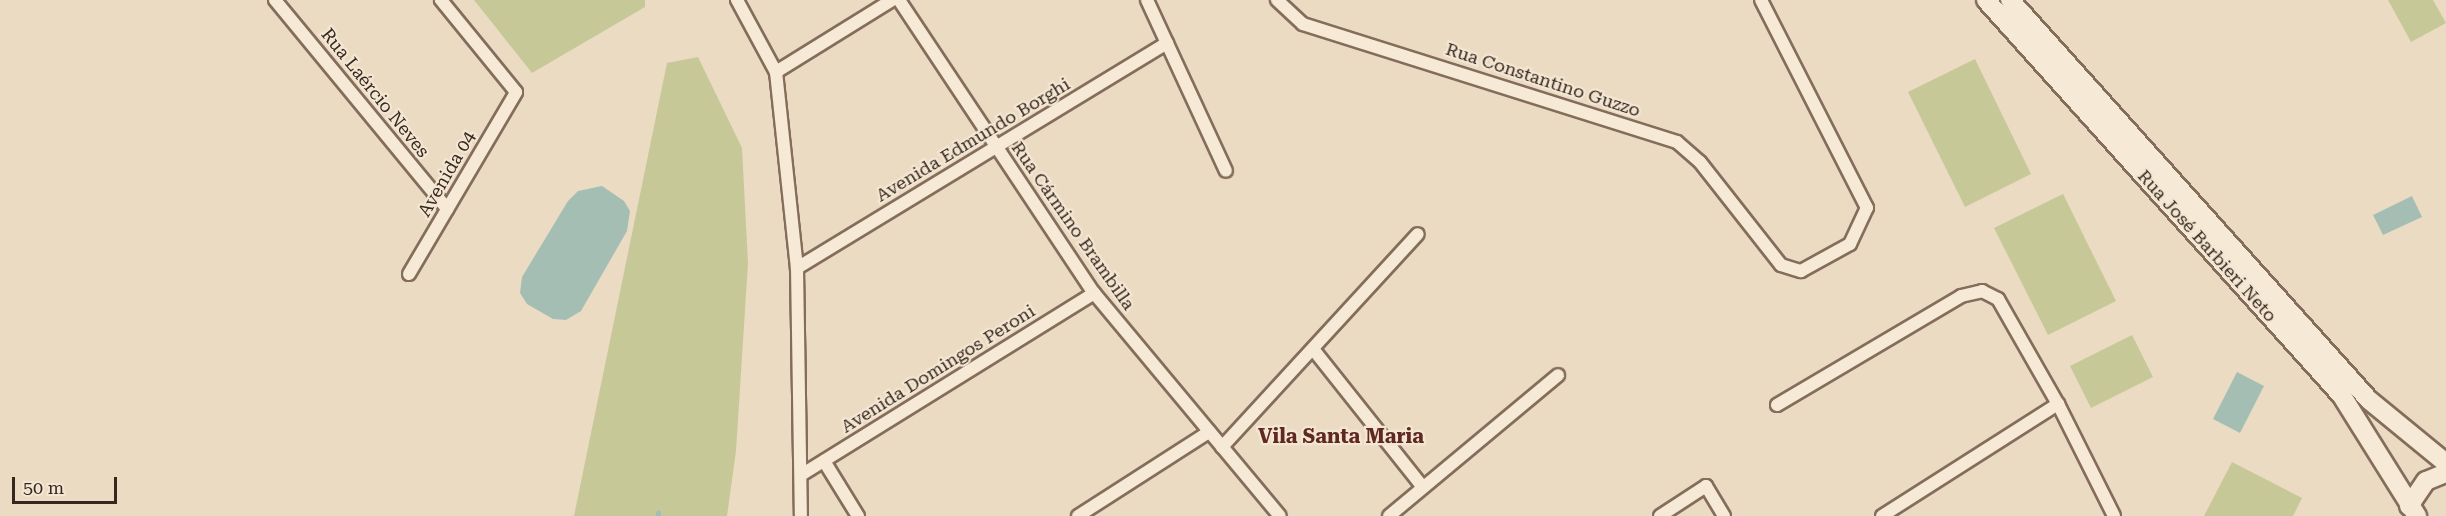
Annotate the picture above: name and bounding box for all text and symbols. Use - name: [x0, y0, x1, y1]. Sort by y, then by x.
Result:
- street label: Rua Laércio Neves: [316, 24, 434, 162]
- street label: Rua Constantino Guzzo: [1443, 38, 1643, 122]
- street label: Avenida Edmundo Borghi: [872, 73, 1074, 207]
- street label: Avenida 04: [414, 127, 480, 221]
- street label: Rua Cármino Brambilla: [1007, 138, 1139, 314]
- street label: Rua José Barbieri Neto: [2133, 165, 2281, 327]
- street label: Avenida Domingos Peroni: [837, 300, 1039, 438]
- district label: Vila Santa Maria: [1258, 424, 1424, 448]
- scale bar: [15, 465, 120, 503]
- text: 50 m: [23, 477, 64, 498]

